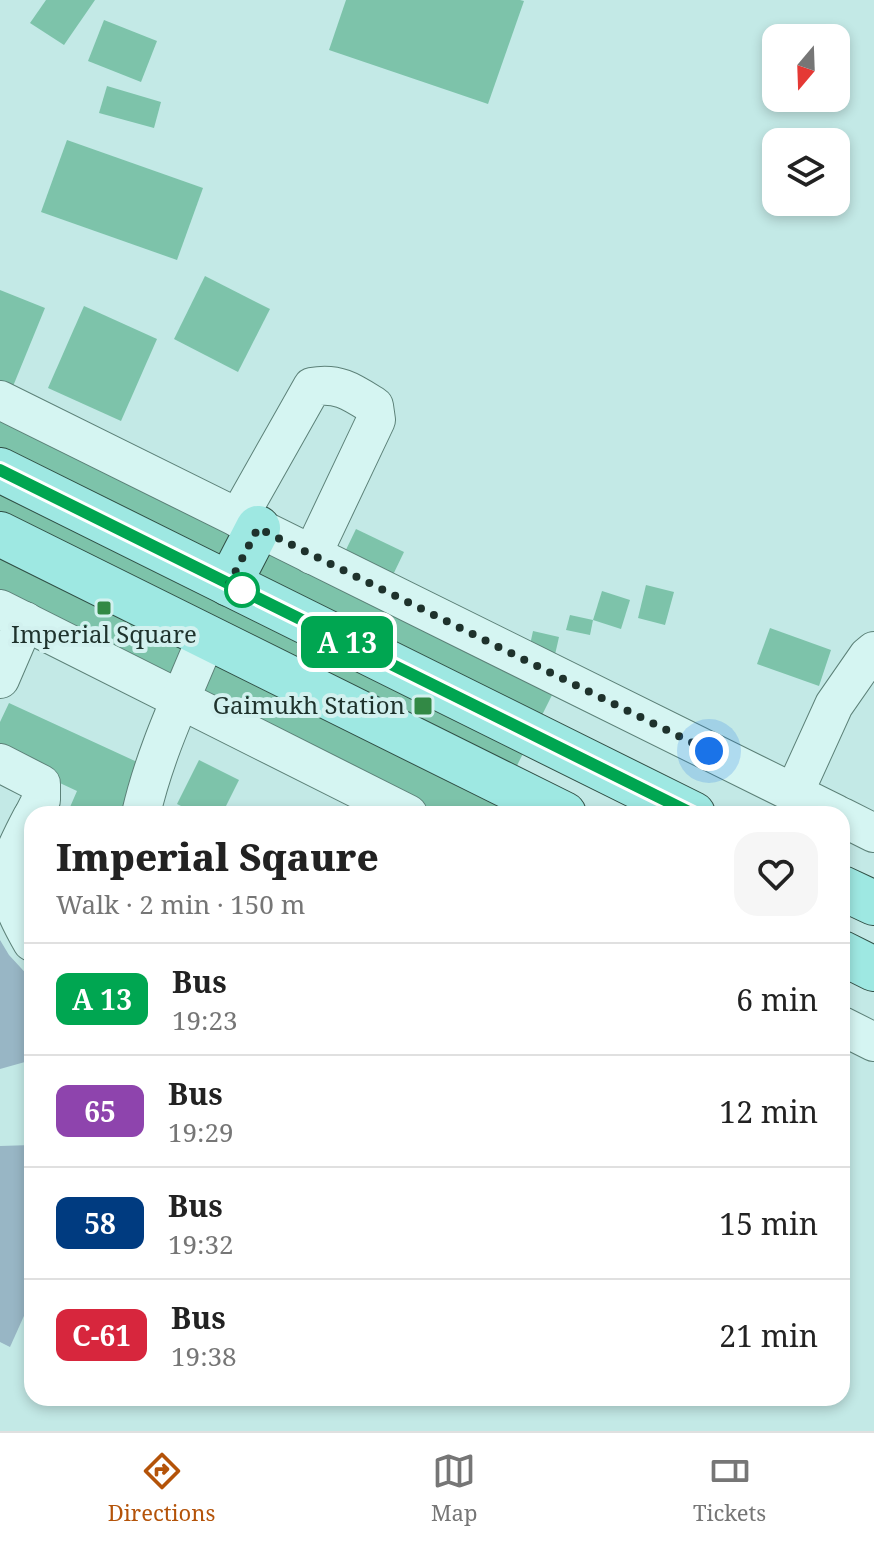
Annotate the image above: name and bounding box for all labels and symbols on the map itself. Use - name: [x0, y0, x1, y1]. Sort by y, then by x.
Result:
- north arrow: [762, 24, 850, 112]
- unlabelled marker: [225, 573, 259, 607]
- marker: Imperial Square: [95, 599, 113, 617]
- line badge: A 13: [291, 616, 403, 668]
- place label: Imperial Square: [11, 617, 197, 650]
- place label: Gaimukh Station: [213, 688, 405, 721]
- marker: Gaimukh Station: [412, 695, 434, 717]
- your location: [689, 731, 729, 771]

